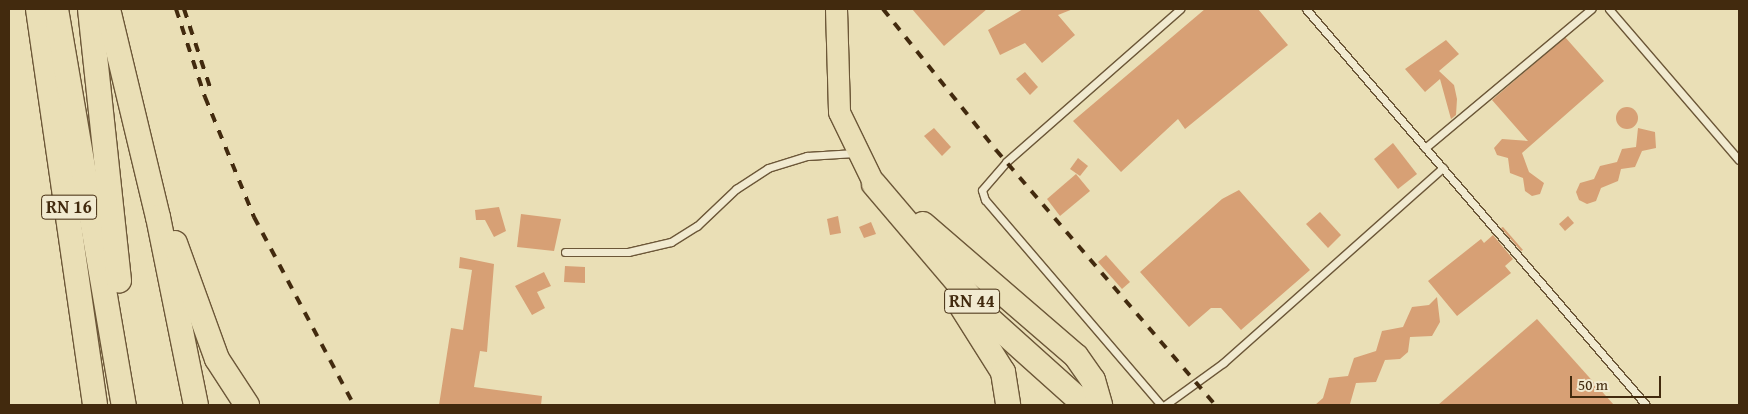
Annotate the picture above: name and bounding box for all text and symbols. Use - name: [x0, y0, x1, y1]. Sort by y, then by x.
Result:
- road number: RN 16: [40, 192, 98, 222]
- road number: RN 44: [943, 286, 1001, 316]
- scale bar: [1573, 366, 1664, 398]
- text: 50 m: [1578, 374, 1608, 395]

